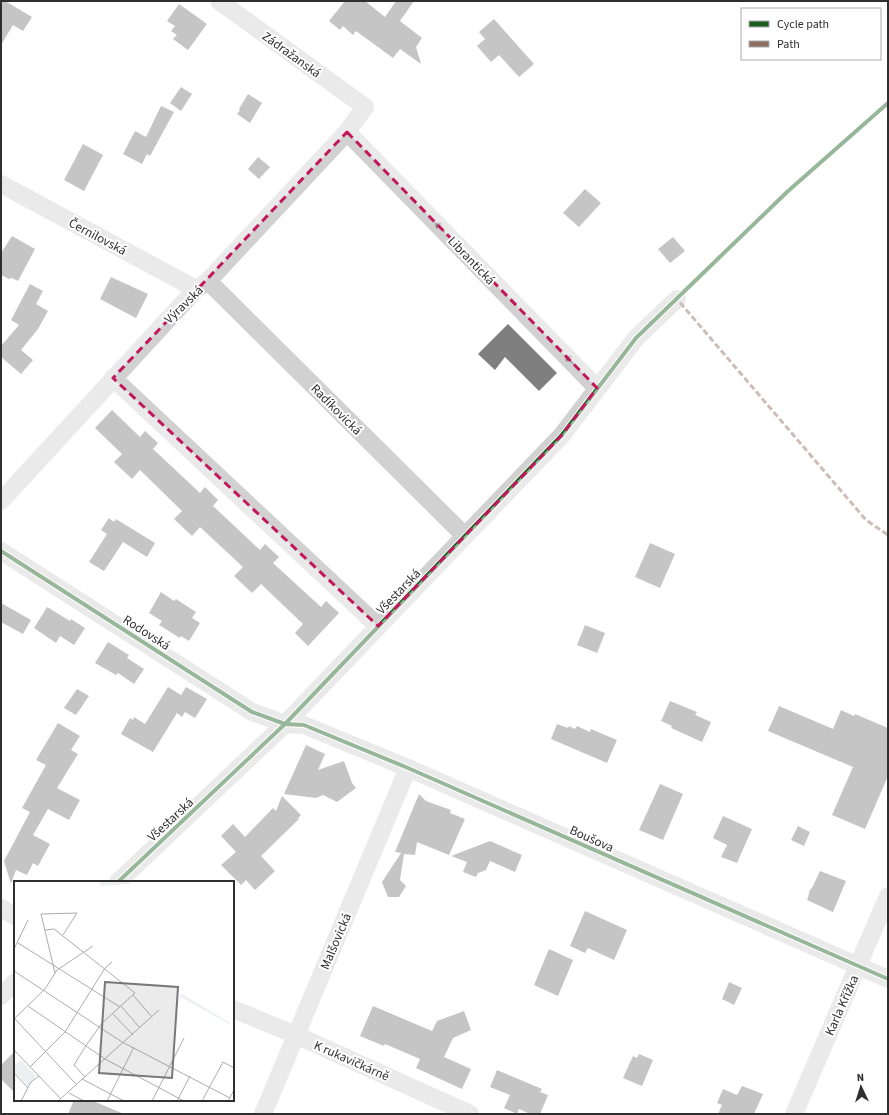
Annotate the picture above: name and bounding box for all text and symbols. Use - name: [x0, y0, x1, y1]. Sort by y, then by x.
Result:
- legend: [741, 8, 881, 60]
- text: Cycle path: [777, 16, 829, 33]
- street label: Zádražanská: [258, 27, 324, 82]
- text: Path: [777, 36, 800, 53]
- street label: Černilovská: [65, 214, 130, 260]
- one-way arrow: [435, 222, 445, 232]
- street label: Librantická: [444, 233, 499, 289]
- street label: Výravská: [160, 282, 207, 328]
- one-way arrow: [565, 355, 575, 365]
- street label: Radíkovická: [307, 380, 366, 439]
- street label: Všestarská: [372, 565, 425, 618]
- street label: Rodovská: [119, 611, 174, 655]
- street label: Všestarská: [144, 794, 198, 846]
- street label: Boušova: [567, 821, 617, 857]
- inset map: [14, 881, 234, 1101]
- street label: Malšovická: [316, 910, 356, 972]
- street label: Karla Křížka: [821, 972, 863, 1039]
- street label: K rukavičkárně: [311, 1036, 392, 1086]
- north arrow: [841, 1067, 881, 1107]
- text: N: [856, 1070, 865, 1085]

